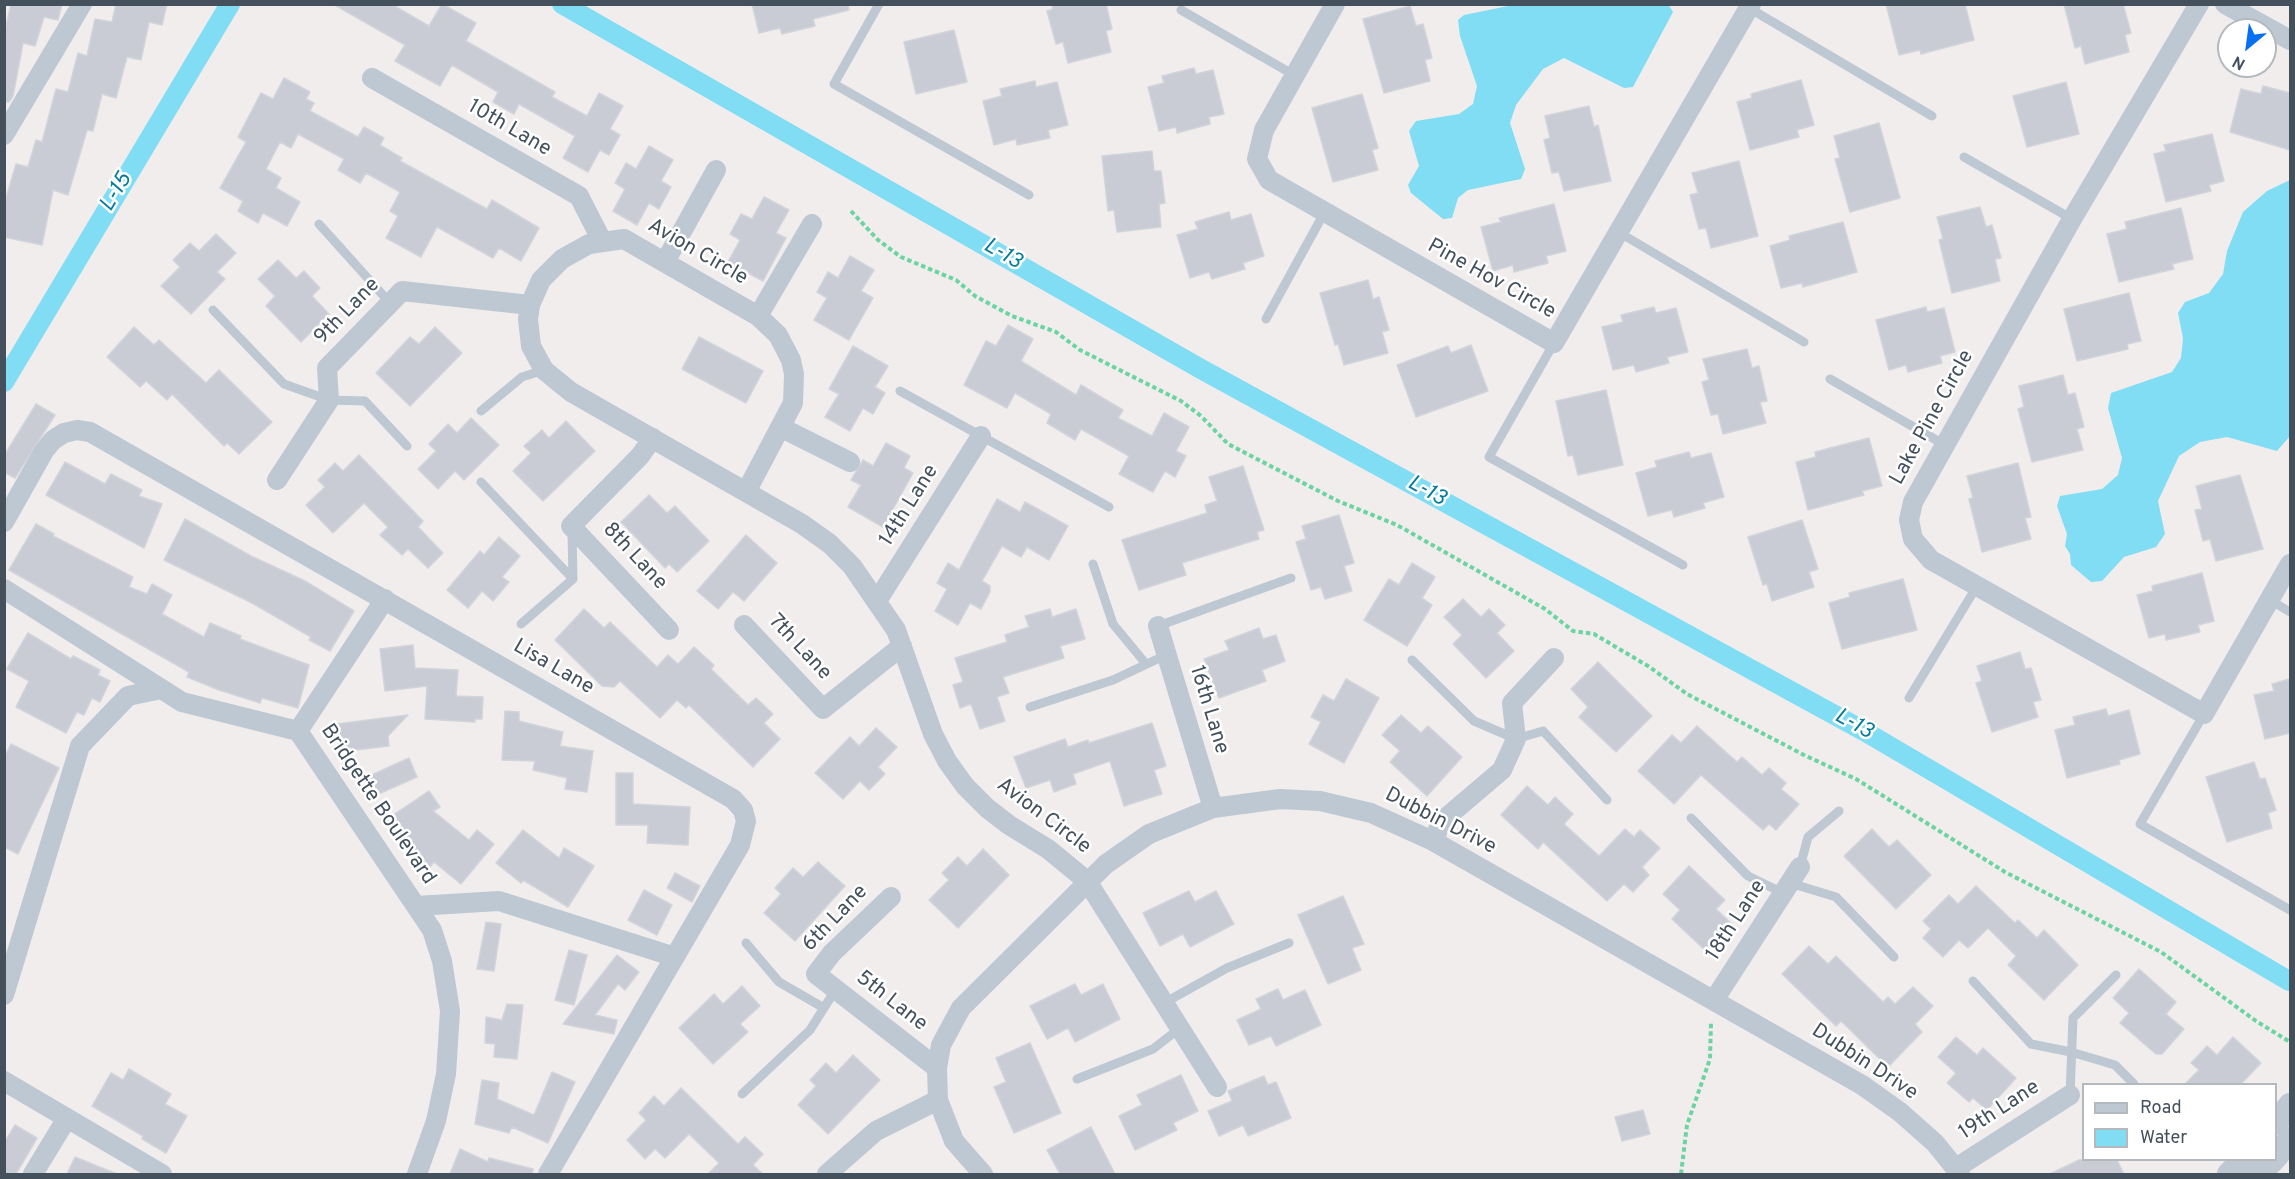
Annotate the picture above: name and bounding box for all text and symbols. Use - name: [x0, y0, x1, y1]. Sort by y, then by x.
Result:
- north arrow: [2217, 18, 2277, 78]
- text: N: [2229, 50, 2249, 74]
- street label: 10th Lane: [463, 95, 555, 163]
- water label: L-15: [95, 169, 139, 217]
- street label: Avion Circle: [642, 214, 752, 292]
- water label: L-13: [978, 234, 1026, 276]
- street label: Pine Hov Circle: [1422, 234, 1560, 326]
- street label: 9th Lane: [310, 273, 386, 351]
- street label: Lake Pine Circle: [1886, 346, 1980, 490]
- street label: 14th Lane: [875, 461, 945, 551]
- water label: L-13: [1402, 471, 1450, 513]
- street label: 8th Lane: [596, 518, 672, 596]
- street label: 7th Lane: [762, 610, 836, 686]
- street label: Lisa Lane: [508, 635, 598, 701]
- street label: 16th Lane: [1183, 663, 1233, 757]
- water label: L-13: [1829, 704, 1877, 746]
- street label: Bridgette Boulevard: [314, 720, 440, 890]
- street label: Avion Circle: [991, 773, 1095, 861]
- street label: Dubbin Drive: [1380, 783, 1500, 861]
- street label: 18th Lane: [1702, 876, 1772, 966]
- street label: 6th Lane: [798, 880, 874, 958]
- street label: 5th Lane: [850, 966, 932, 1038]
- street label: Dubbin Drive: [1806, 1019, 1922, 1107]
- street label: 19th Lane: [1955, 1076, 2045, 1146]
- legend: [2082, 1083, 2277, 1161]
- text: Road: [2140, 1097, 2182, 1120]
- text: Water: [2140, 1127, 2187, 1150]

